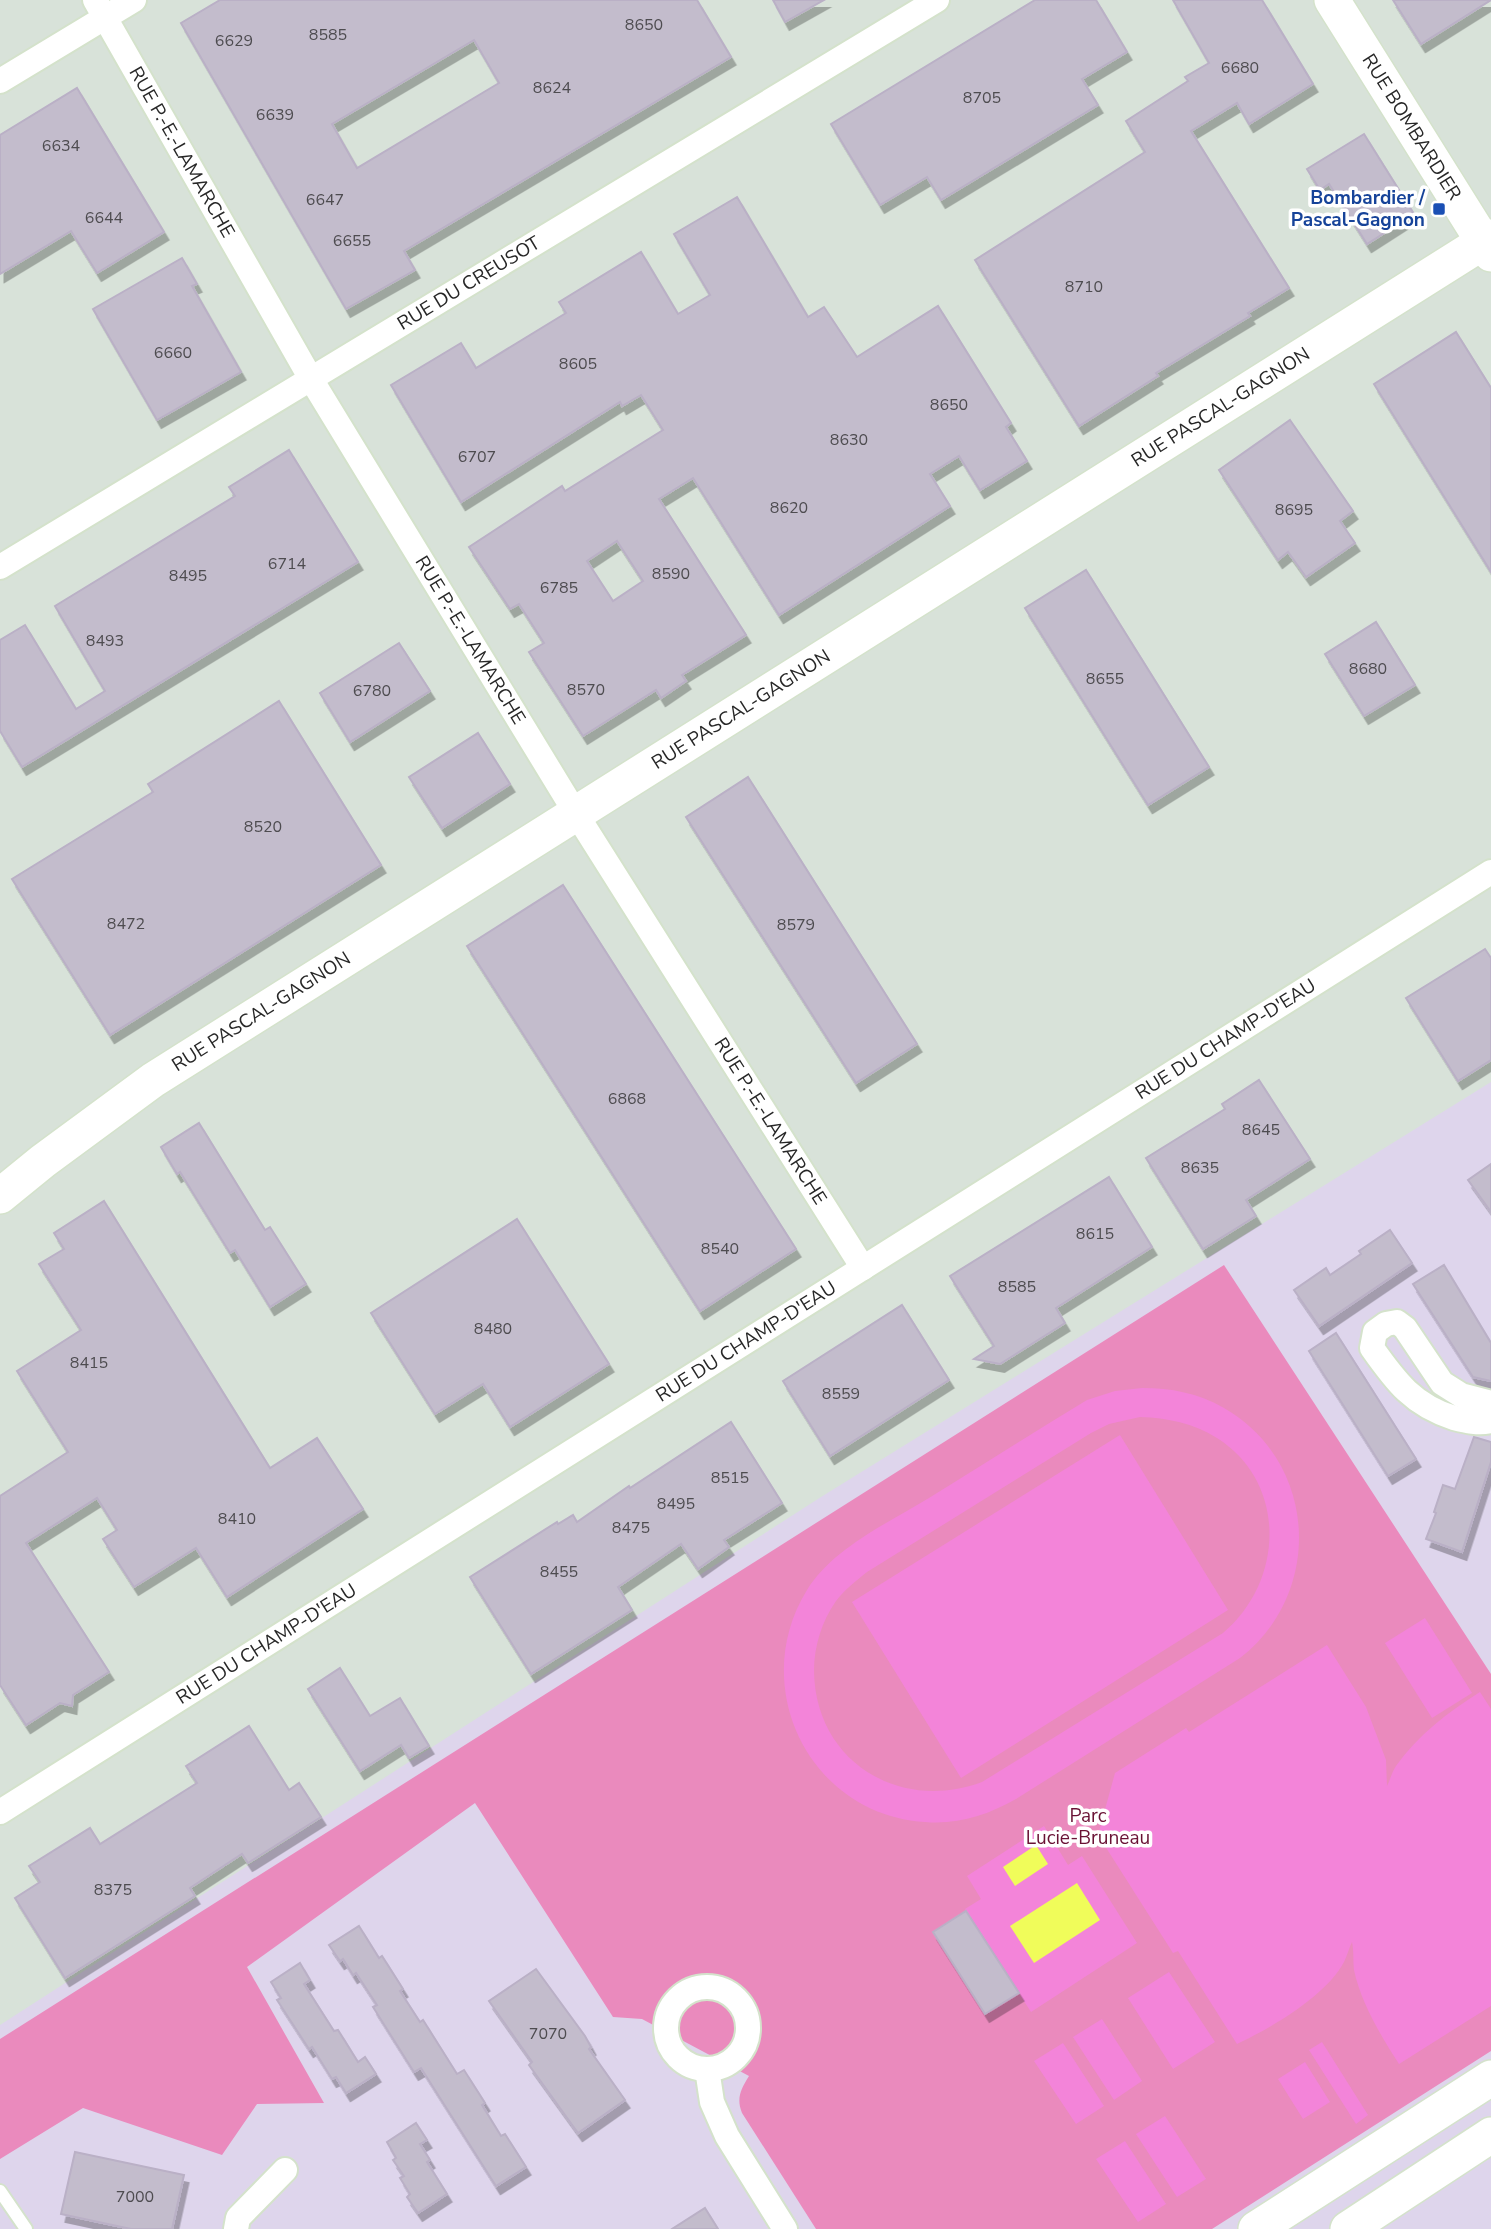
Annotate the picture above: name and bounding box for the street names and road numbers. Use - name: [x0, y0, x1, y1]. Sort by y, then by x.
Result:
- street label: RUE BOMBARDIER: [1356, 49, 1467, 206]
- street label: RUE P.-E.-LAMARCHE: [123, 62, 241, 242]
- street label: RUE DU CREUSOT: [393, 230, 546, 337]
- street label: RUE PASCAL-GAGNON: [1126, 341, 1315, 473]
- street label: RUE P.-E.-LAMARCHE: [409, 551, 531, 729]
- street label: RUE PASCAL-GAGNON: [647, 643, 835, 776]
- street label: RUE PASCAL-GAGNON: [167, 946, 356, 1078]
- street label: RUE DU CHAMP-D'EAU: [1130, 972, 1321, 1106]
- street label: RUE P.-E.-LAMARCHE: [708, 1033, 833, 1210]
- street label: RUE DU CHAMP-D'EAU: [651, 1275, 841, 1408]
- street label: RUE DU CHAMP-D'EAU: [171, 1577, 362, 1711]

